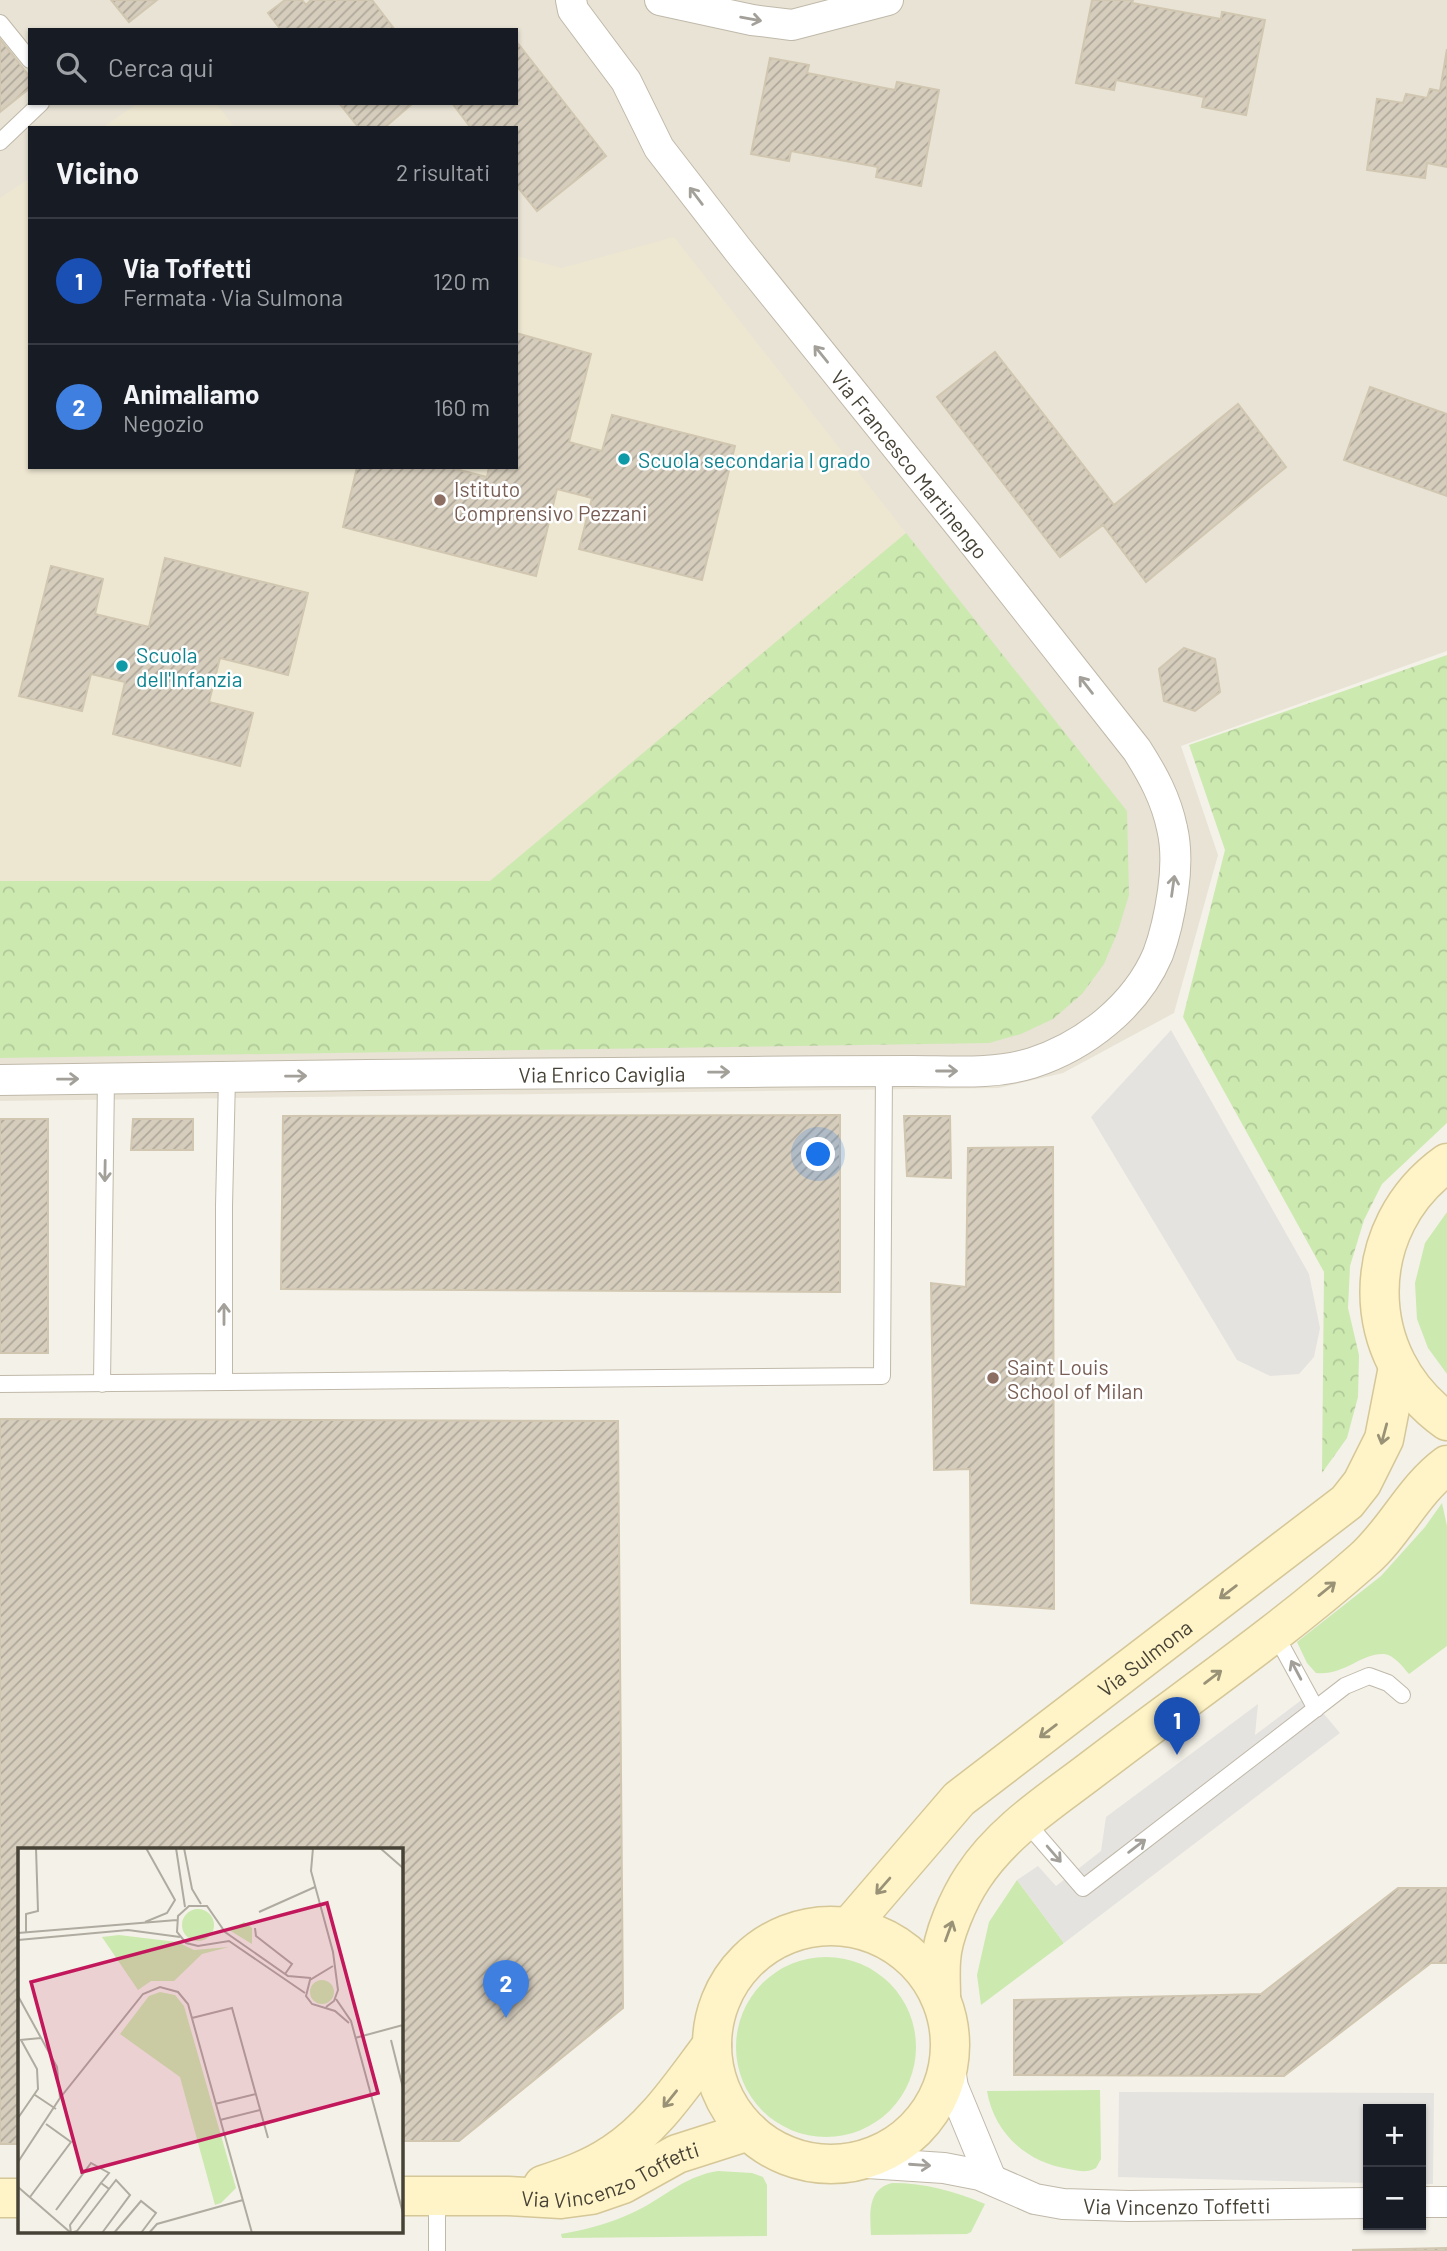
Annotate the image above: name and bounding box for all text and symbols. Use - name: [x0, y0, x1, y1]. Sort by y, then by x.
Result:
- one-way arrow: [739, 13, 762, 26]
- search box: [28, 28, 518, 105]
- icon: search: [52, 48, 90, 86]
- text: Cerca qui: [108, 51, 214, 82]
- text: Vicino: [56, 154, 139, 190]
- text: 2 risultati: [396, 158, 490, 186]
- one-way arrow: [689, 187, 704, 206]
- text: Via Toffetti: [123, 252, 251, 283]
- text: 1: [75, 267, 83, 295]
- text: 120 m: [433, 267, 490, 295]
- text: Fermata · Via Sulmona: [123, 283, 343, 311]
- one-way arrow: [814, 346, 829, 364]
- street label: Via Francesco Martinengo: [826, 365, 994, 563]
- text: Animaliamo: [123, 378, 260, 409]
- text: 2: [73, 393, 85, 421]
- text: 160 m: [433, 393, 490, 421]
- text: Negozio: [123, 409, 204, 437]
- place label: Scuola secondaria I grado: [638, 447, 871, 472]
- marker: Scuola secondaria I grado: [616, 451, 632, 467]
- place label: Istituto Comprensivo Pezzani: [454, 476, 647, 525]
- marker: Istituto Comprensivo Pezzani: [432, 492, 448, 508]
- place label: Scuola dell'Infanzia: [136, 642, 242, 691]
- marker: Scuola dell'Infanzia: [114, 658, 130, 674]
- one-way arrow: [1078, 676, 1093, 695]
- one-way arrow: [1167, 875, 1180, 898]
- street label: Via Enrico Caviglia: [518, 1060, 686, 1086]
- one-way arrow: [935, 1064, 958, 1078]
- one-way arrow: [707, 1065, 730, 1079]
- one-way arrow: [284, 1069, 307, 1083]
- one-way arrow: [56, 1072, 79, 1085]
- your location: [801, 1137, 835, 1171]
- one-way arrow: [98, 1159, 112, 1182]
- one-way arrow: [217, 1303, 231, 1326]
- place label: Saint Louis School of Milan: [1007, 1354, 1144, 1403]
- marker: Saint Louis School of Milan: [985, 1370, 1001, 1386]
- one-way arrow: [1377, 1423, 1390, 1445]
- one-way arrow: [1318, 1581, 1336, 1597]
- one-way arrow: [1220, 1585, 1238, 1600]
- street label: Via Sulmona: [1092, 1613, 1196, 1701]
- one-way arrow: [1288, 1660, 1302, 1681]
- one-way arrow: [1204, 1670, 1222, 1685]
- pin: 1: [1154, 1697, 1200, 1755]
- one-way arrow: [1039, 1723, 1058, 1738]
- one-way arrow: [1127, 1839, 1146, 1854]
- one-way arrow: [1046, 1845, 1062, 1863]
- inset map: [18, 1848, 402, 2234]
- one-way arrow: [875, 1877, 891, 1895]
- one-way arrow: [944, 1920, 956, 1942]
- pin: 2: [483, 1960, 529, 2018]
- one-way arrow: [663, 2089, 678, 2107]
- map controls: [1363, 2104, 1426, 2230]
- button: +: [1363, 2104, 1426, 2167]
- street label: Via Vincenzo Toffetti: [521, 2135, 702, 2212]
- one-way arrow: [908, 2159, 931, 2172]
- button: −: [1363, 2167, 1426, 2230]
- street label: Via Vincenzo Toffetti: [1083, 2192, 1271, 2219]

